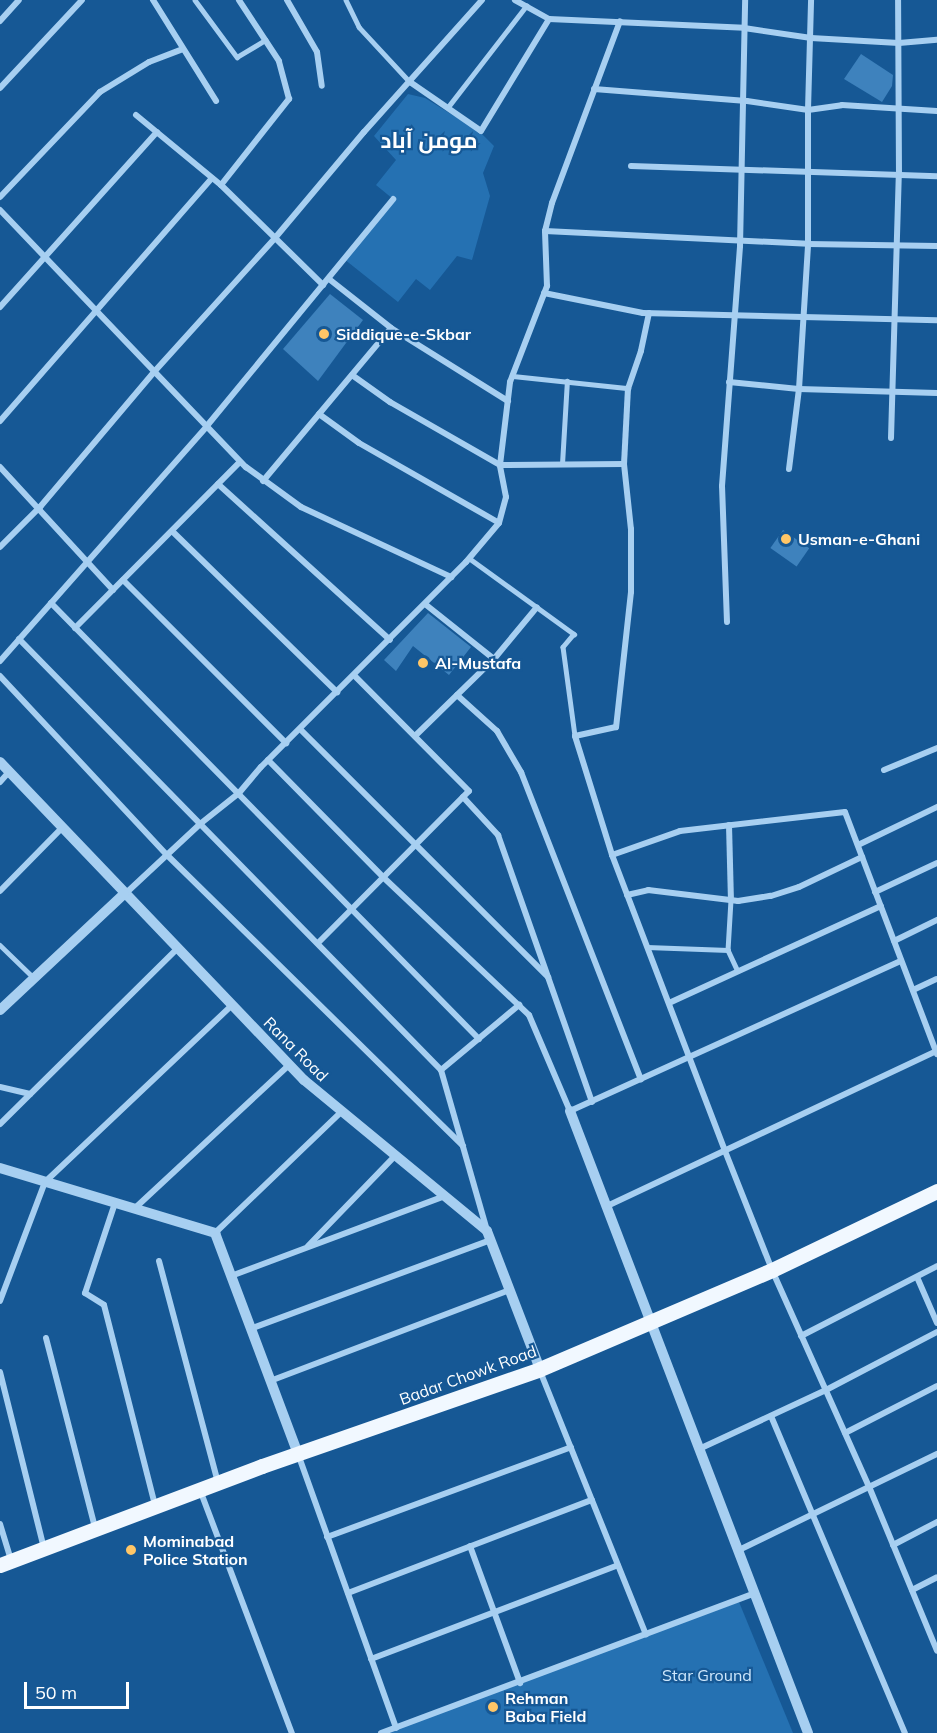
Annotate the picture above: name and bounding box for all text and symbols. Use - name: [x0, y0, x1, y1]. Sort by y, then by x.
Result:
- district label: مومن آباد: [381, 128, 477, 154]
- place label: Siddique-e-Skbar: [336, 324, 471, 344]
- marker: Siddique-e-Skbar: [317, 327, 331, 341]
- place label: Usman-e-Ghani: [798, 529, 920, 549]
- marker: Usman-e-Ghani: [779, 532, 793, 546]
- place label: Al-Mustafa: [435, 653, 521, 673]
- marker: Al-Mustafa: [416, 656, 430, 670]
- street label: Rana Road: [260, 1013, 332, 1085]
- street label: Badar Chowk Road: [397, 1341, 539, 1409]
- place label: Mominabad Police Station: [143, 1531, 248, 1569]
- marker: Mominabad Police Station: [124, 1543, 138, 1557]
- park label: Star Ground: [662, 1665, 752, 1685]
- scale bar: [27, 1670, 132, 1708]
- text: 50 m: [35, 1681, 77, 1704]
- place label: Rehman Baba Field: [505, 1688, 586, 1726]
- marker: Rehman Baba Field: [486, 1700, 500, 1714]

